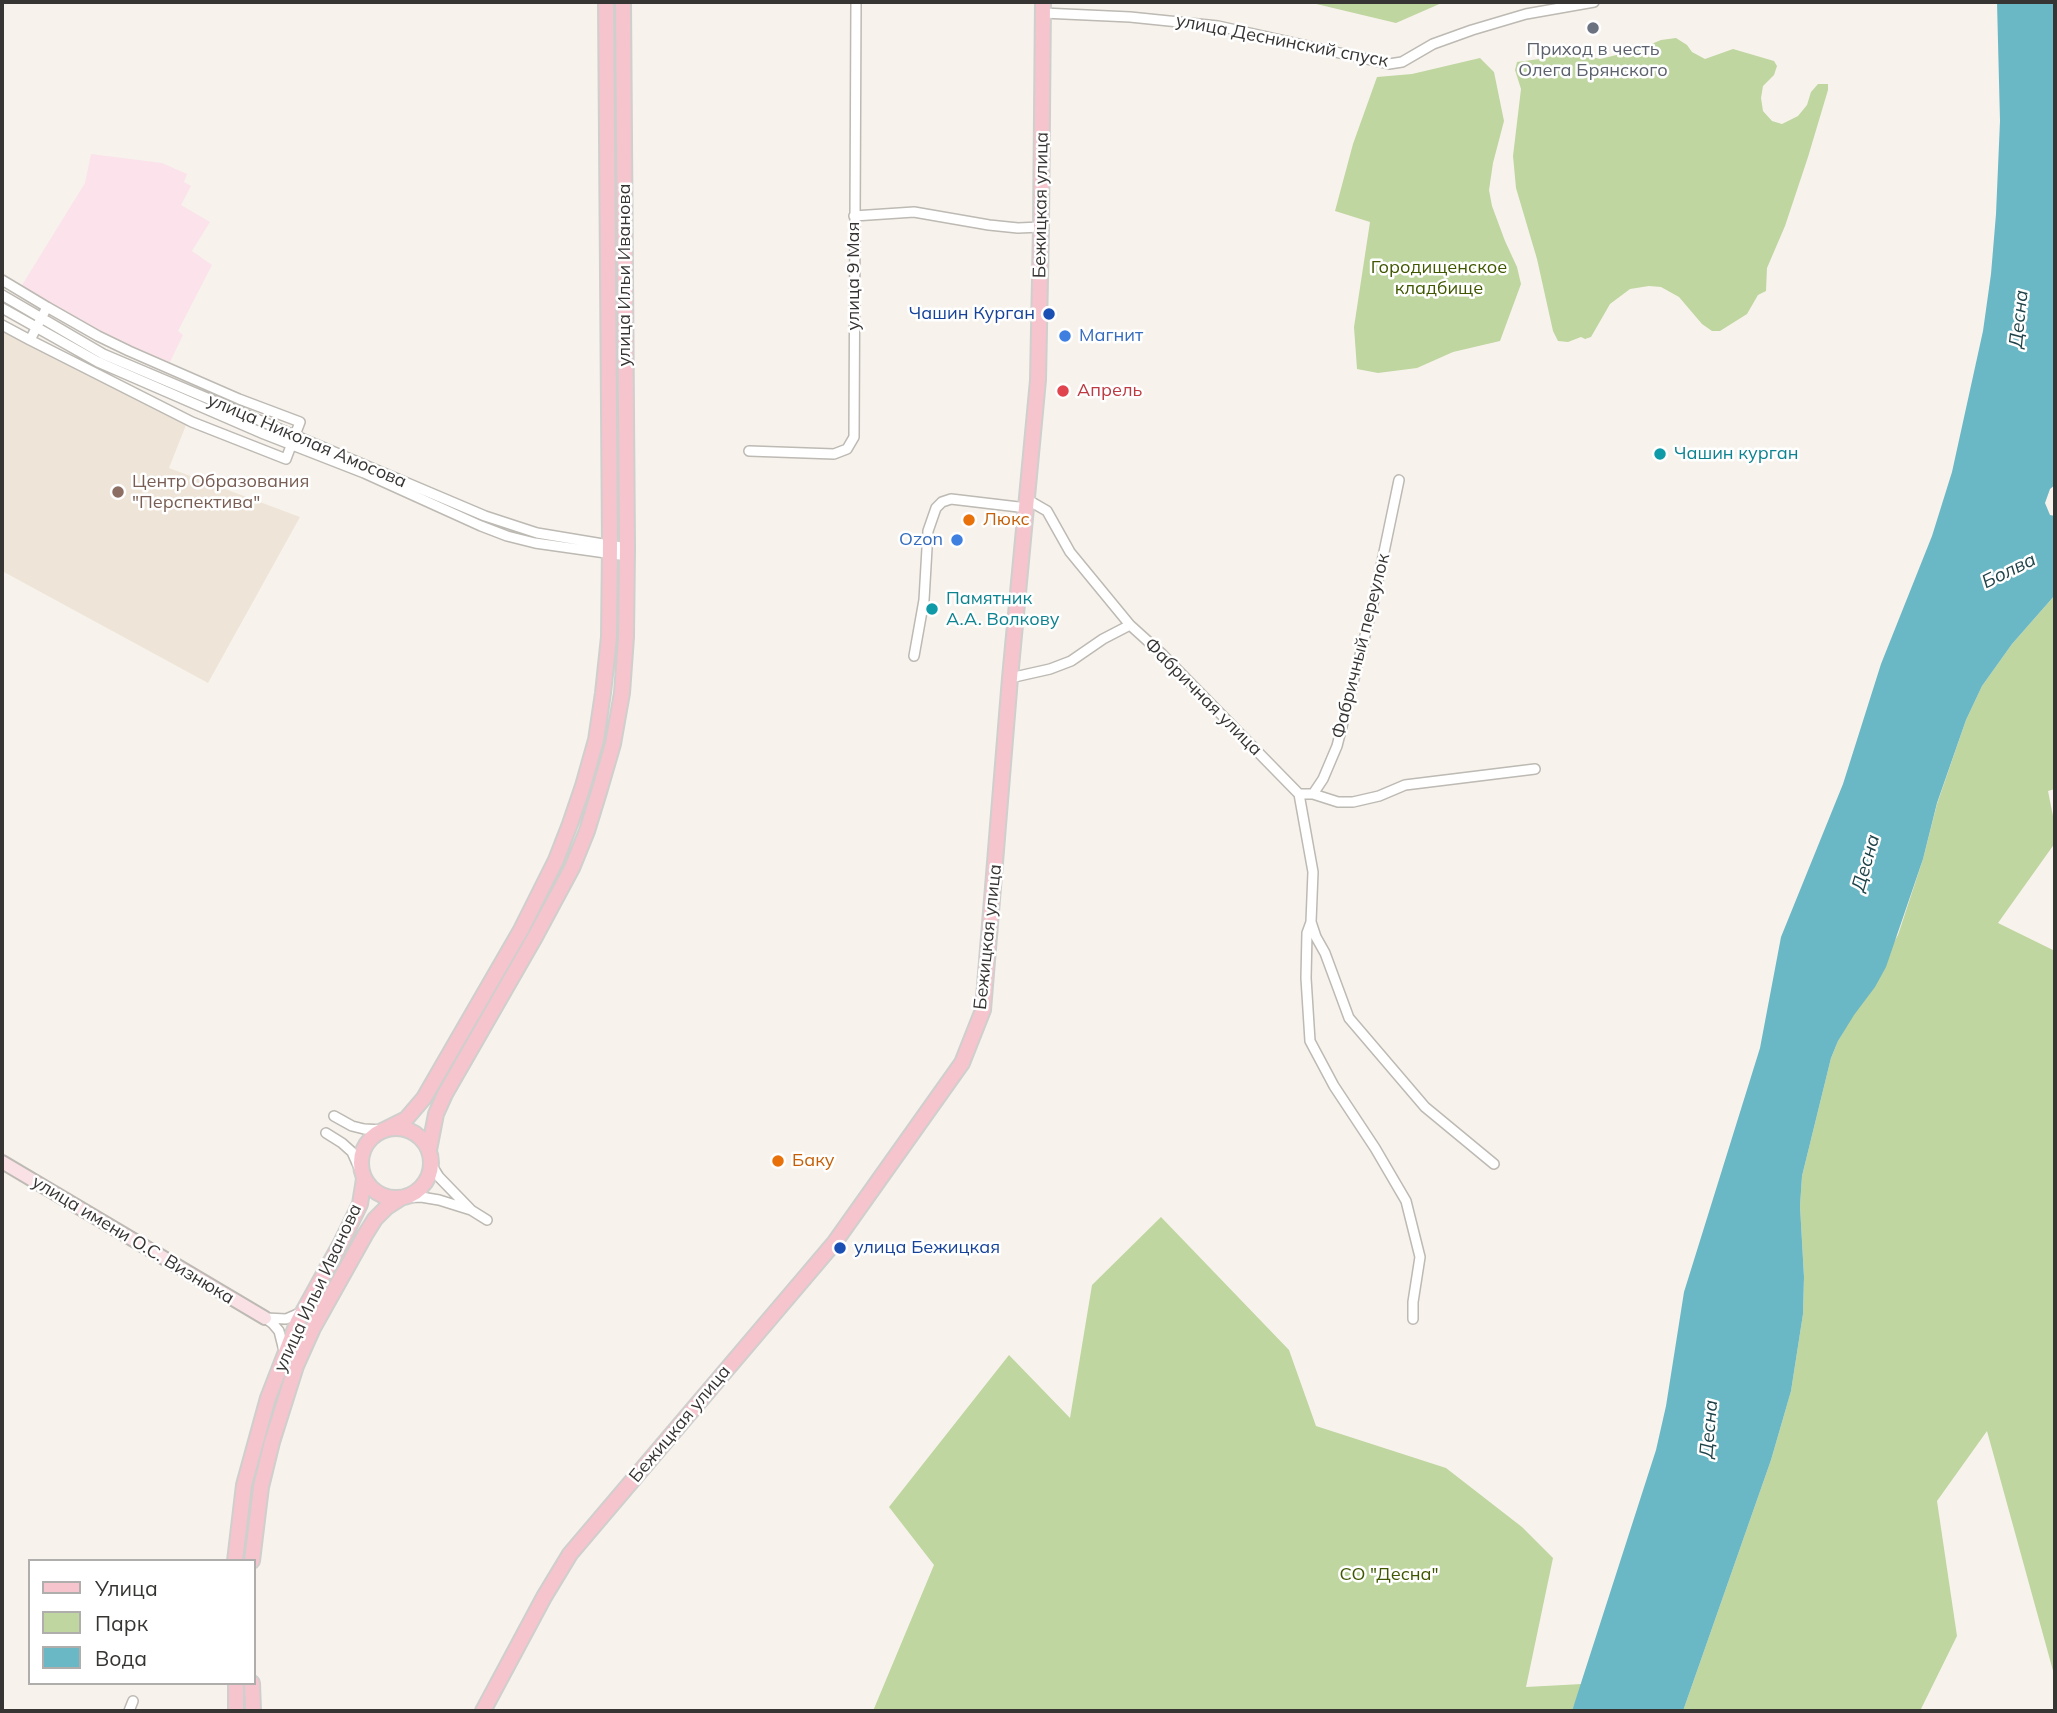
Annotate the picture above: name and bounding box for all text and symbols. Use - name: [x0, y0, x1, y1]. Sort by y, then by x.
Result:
- street label: улица Деснинский спуск: [1174, 10, 1390, 72]
- marker: Приход в честь Олега Брянского: [1585, 20, 1601, 36]
- place label: Приход в честь Олега Брянского: [1518, 39, 1668, 82]
- street label: Бежицкая улица: [1029, 132, 1053, 278]
- street label: улица Ильи Иванова: [614, 183, 636, 367]
- street label: улица 9 Мая: [843, 222, 865, 330]
- park label: Городищенское кладбище: [1371, 257, 1507, 300]
- water label: Десна: [2005, 289, 2033, 349]
- place label: Чашин Курган: [909, 303, 1035, 325]
- marker: Чашин Курган: [1041, 306, 1057, 322]
- place label: Магнит: [1079, 325, 1143, 347]
- marker: Магнит: [1057, 328, 1073, 344]
- place label: Апрель: [1077, 380, 1142, 402]
- marker: Апрель: [1055, 383, 1071, 399]
- street label: улица Николая Амосова: [204, 389, 410, 493]
- place label: Чашин курган: [1674, 443, 1798, 465]
- marker: Чашин курган: [1652, 446, 1668, 462]
- place label: Центр Образования "Перспектива": [132, 471, 309, 514]
- marker: Центр Образования "Перспектива": [110, 484, 126, 500]
- place label: Люкс: [983, 509, 1030, 531]
- marker: Люкс: [961, 512, 977, 528]
- place label: Ozon: [899, 529, 943, 551]
- marker: Ozon: [949, 532, 965, 548]
- water label: Болва: [1978, 548, 2040, 594]
- street label: Фабричный переулок: [1328, 551, 1394, 741]
- place label: Памятник А.А. Волкову: [946, 588, 1059, 630]
- marker: Памятник А.А. Волкову: [924, 601, 940, 617]
- street label: Фабричная улица: [1140, 634, 1266, 760]
- water label: Десна: [1847, 832, 1885, 894]
- street label: Бежицкая улица: [970, 863, 1006, 1011]
- place label: Баку: [792, 1150, 835, 1172]
- marker: Баку: [770, 1153, 786, 1169]
- street label: улица имени О.С. Визнюка: [28, 1171, 238, 1309]
- street label: улица Ильи Иванова: [270, 1200, 366, 1376]
- place label: улица Бежицкая: [854, 1237, 1000, 1259]
- marker: улица Бежицкая: [832, 1240, 848, 1256]
- street label: Бежицкая улица: [625, 1361, 735, 1487]
- water label: Десна: [1695, 1399, 1723, 1459]
- legend: [28, 1559, 256, 1685]
- park label: СО "Десна": [1339, 1564, 1439, 1586]
- text: Улица: [95, 1575, 158, 1601]
- text: Парк: [95, 1610, 148, 1636]
- text: Вода: [95, 1645, 147, 1671]

